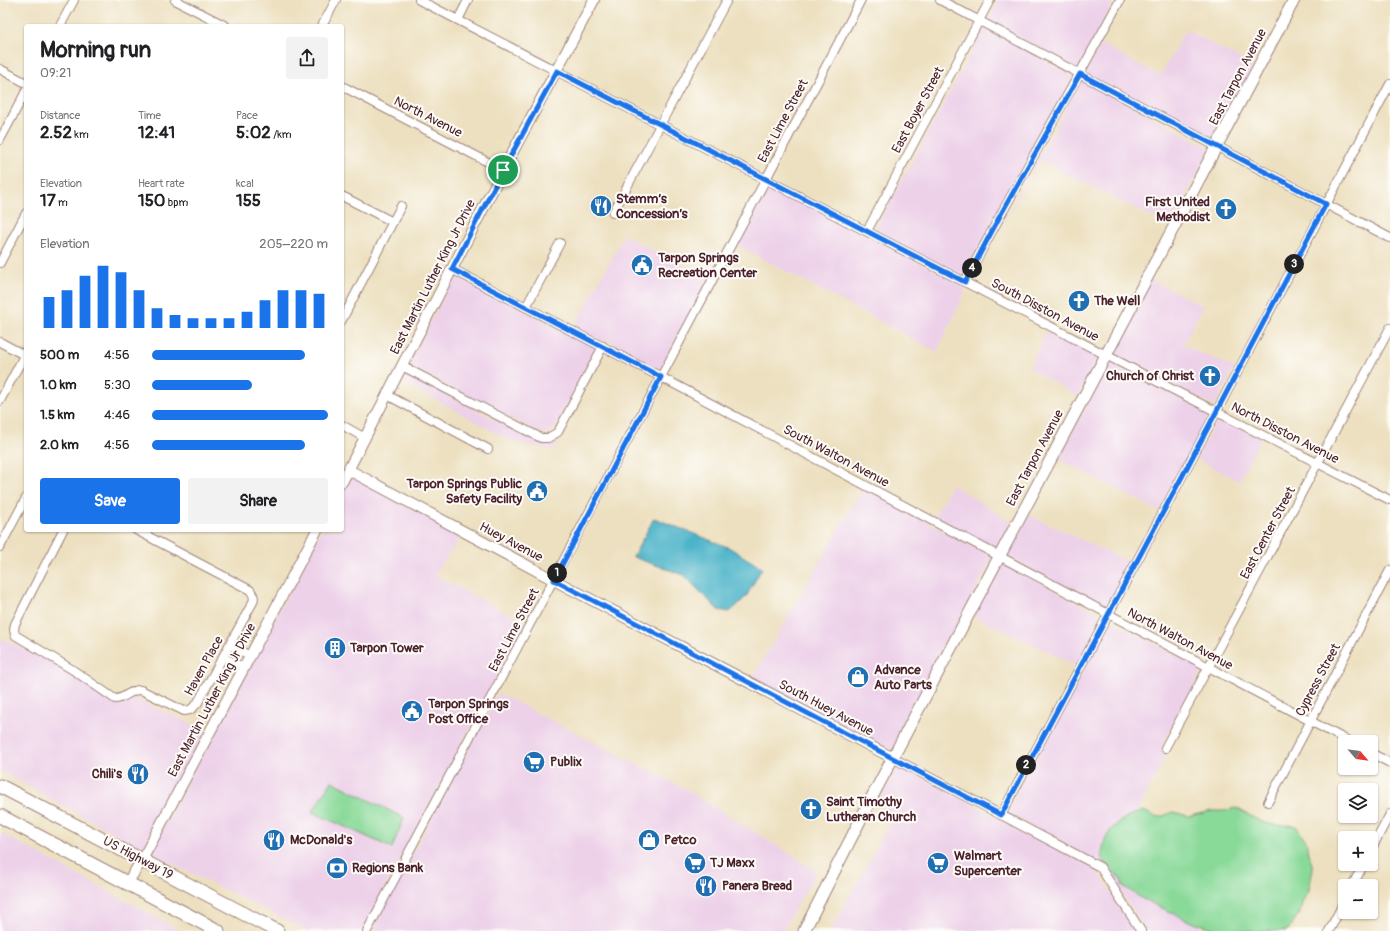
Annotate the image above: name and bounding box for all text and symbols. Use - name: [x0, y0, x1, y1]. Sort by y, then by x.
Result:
- street label: East Tarpon Avenue: [1206, 26, 1270, 128]
- text: Morning run: [40, 36, 151, 64]
- button: share: [286, 37, 328, 79]
- street label: East Boyer Street: [889, 63, 948, 156]
- text: 09:21: [40, 65, 71, 81]
- street label: East Lime Street: [754, 76, 812, 165]
- street label: North Avenue: [391, 93, 465, 141]
- text: Distance: [40, 109, 80, 122]
- text: Time: [138, 109, 161, 122]
- text: Pace: [236, 109, 258, 122]
- text: 2.52: [40, 122, 72, 143]
- text: 12:41: [138, 122, 175, 143]
- text: 5:02: [236, 122, 271, 143]
- text: km: [72, 128, 89, 141]
- text: /km: [271, 128, 292, 141]
- pin: [486, 153, 520, 187]
- icon: arrive: [492, 159, 514, 181]
- text: Elevation: [40, 177, 82, 190]
- text: Heart rate: [138, 177, 184, 190]
- text: kcal: [236, 177, 254, 190]
- text: 17: [40, 190, 56, 211]
- text: 150: [138, 190, 165, 211]
- text: 155: [236, 190, 261, 211]
- place label: Stemm’s Concession’s: [616, 191, 688, 222]
- restaurant icon: Stemm’s Concession’s: [588, 193, 614, 219]
- place label: First United Methodist: [1145, 194, 1211, 225]
- text: m: [56, 196, 68, 209]
- text: bpm: [165, 196, 188, 209]
- street label: East Martin Luther King Jr Drive: [387, 196, 479, 357]
- church icon: First United Methodist: [1213, 196, 1239, 222]
- text: Elevation: [40, 236, 90, 252]
- text: 205–220 m: [259, 236, 328, 252]
- place label: Tarpon Springs Recreation Center: [657, 250, 758, 281]
- public building icon: Tarpon Springs Recreation Center: [629, 252, 655, 278]
- pin: 3: [1284, 254, 1304, 274]
- text: 3: [1291, 257, 1297, 270]
- pin: 4: [962, 258, 982, 278]
- text: 4: [969, 261, 975, 274]
- street label: South Disston Avenue: [988, 275, 1102, 345]
- church icon: The Well: [1066, 288, 1092, 314]
- place label: The Well: [1093, 293, 1140, 309]
- text: 500 m: [40, 347, 79, 363]
- text: 4:56: [104, 347, 130, 363]
- church icon: Church of Christ: [1197, 363, 1223, 389]
- place label: Church of Christ: [1106, 368, 1195, 384]
- text: 1.0 km: [40, 377, 77, 393]
- text: 5:30: [104, 377, 131, 393]
- street label: North Disston Avenue: [1228, 399, 1342, 467]
- text: 1.5 km: [40, 407, 75, 423]
- text: 4:46: [104, 407, 130, 423]
- street label: East Tarpon Avenue: [1003, 407, 1067, 509]
- street label: South Walton Avenue: [780, 421, 892, 491]
- text: 2.0 km: [40, 437, 79, 453]
- text: 4:56: [104, 437, 130, 453]
- place label: Tarpon Springs Public Safety Facility: [406, 476, 522, 507]
- button: Save: [40, 478, 180, 524]
- button: Share: [188, 478, 328, 524]
- public building icon: Tarpon Springs Public Safety Facility: [524, 478, 550, 504]
- street label: East Center Street: [1237, 483, 1299, 582]
- street label: Huey Avenue: [477, 519, 546, 566]
- pin: 1: [547, 563, 567, 583]
- text: 1: [555, 566, 559, 579]
- street label: East Lime Street: [485, 585, 543, 674]
- street label: North Walton Avenue: [1125, 604, 1236, 674]
- street label: East Martin Luther King Jr Drive: [165, 620, 260, 780]
- street label: Haven Place: [181, 633, 227, 699]
- building icon: Tarpon Tower: [322, 635, 348, 661]
- place label: Tarpon Tower: [349, 640, 424, 656]
- street label: Cypress Street: [1292, 640, 1344, 719]
- place label: Advance Auto Parts: [874, 662, 932, 693]
- shop icon: Advance Auto Parts: [845, 664, 871, 690]
- street label: South Huey Avenue: [776, 676, 877, 740]
- place label: Tarpon Springs Post Office: [427, 696, 509, 727]
- public building icon: Tarpon Springs Post Office: [399, 698, 425, 724]
- north arrow: [1338, 735, 1378, 775]
- map controls: [1338, 735, 1378, 919]
- supermarket icon: Publix: [521, 749, 547, 775]
- place label: Publix: [550, 754, 583, 770]
- pin: 2: [1016, 755, 1036, 775]
- text: 2: [1023, 758, 1029, 771]
- restaurant icon: Chili's: [125, 761, 151, 787]
- place label: Chili's: [92, 766, 122, 782]
- button: layers: [1338, 783, 1378, 823]
- place label: Saint Timothy Lutheran Church: [826, 794, 916, 825]
- church icon: Saint Timothy Lutheran Church: [798, 796, 824, 822]
- restaurant icon: McDonald's: [261, 827, 287, 853]
- shop icon: Petco: [636, 827, 662, 853]
- button: +: [1338, 831, 1378, 871]
- place label: McDonald's: [290, 832, 352, 848]
- place label: Petco: [664, 832, 696, 848]
- street label: US Highway 19: [100, 833, 176, 883]
- place label: Walmart Supercenter: [954, 848, 1022, 879]
- supermarket icon: TJ Maxx: [682, 850, 708, 876]
- supermarket icon: Walmart Supercenter: [925, 850, 951, 876]
- bank icon: Regions Bank: [324, 855, 350, 881]
- place label: TJ Maxx: [709, 855, 755, 871]
- place label: Regions Bank: [352, 860, 424, 876]
- restaurant icon: Panera Bread: [693, 873, 719, 899]
- place label: Panera Bread: [722, 878, 792, 894]
- button: −: [1338, 879, 1378, 919]

